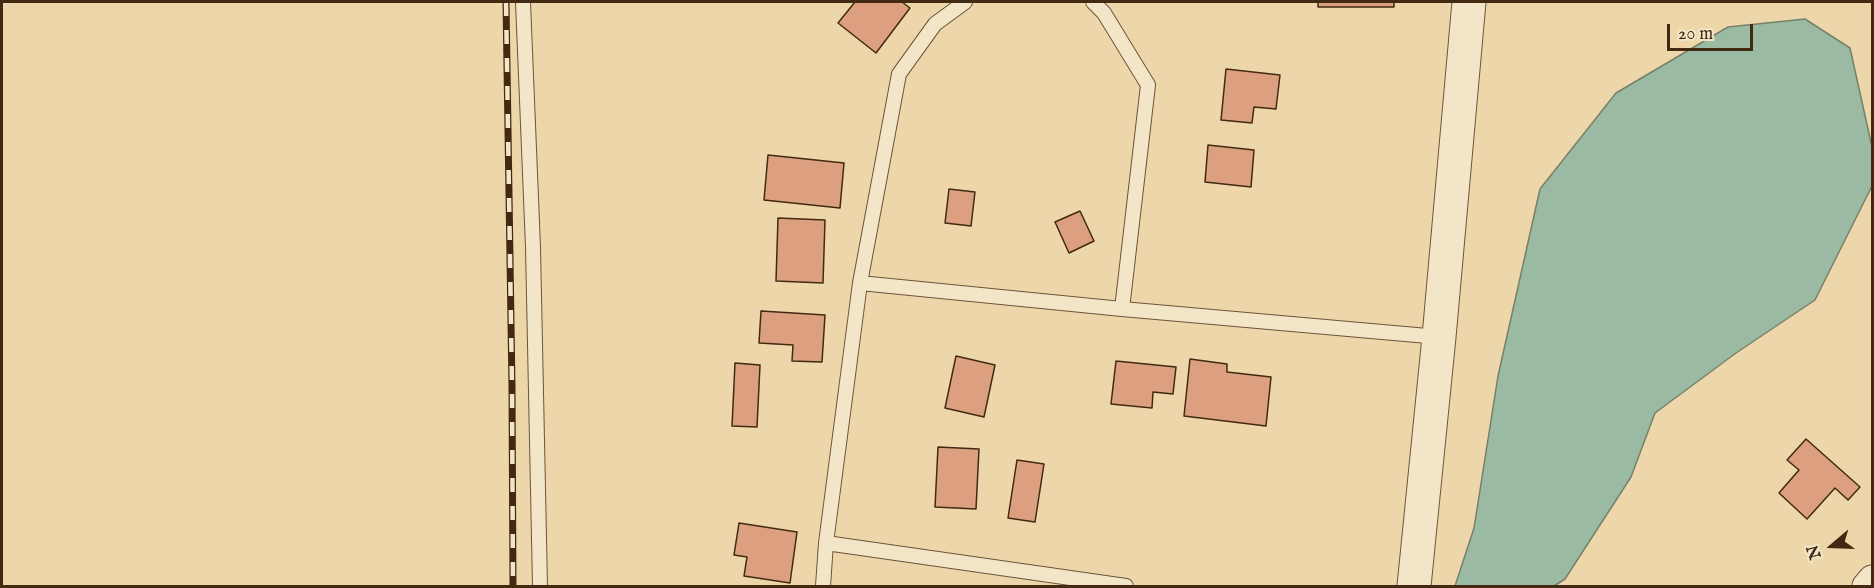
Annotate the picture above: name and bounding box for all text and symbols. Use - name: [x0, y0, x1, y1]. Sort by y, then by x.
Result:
- scale bar: [1670, 12, 1756, 50]
- text: 20 m: [1678, 23, 1713, 46]
- north arrow: [1802, 516, 1862, 576]
- text: N: [1803, 542, 1827, 562]

